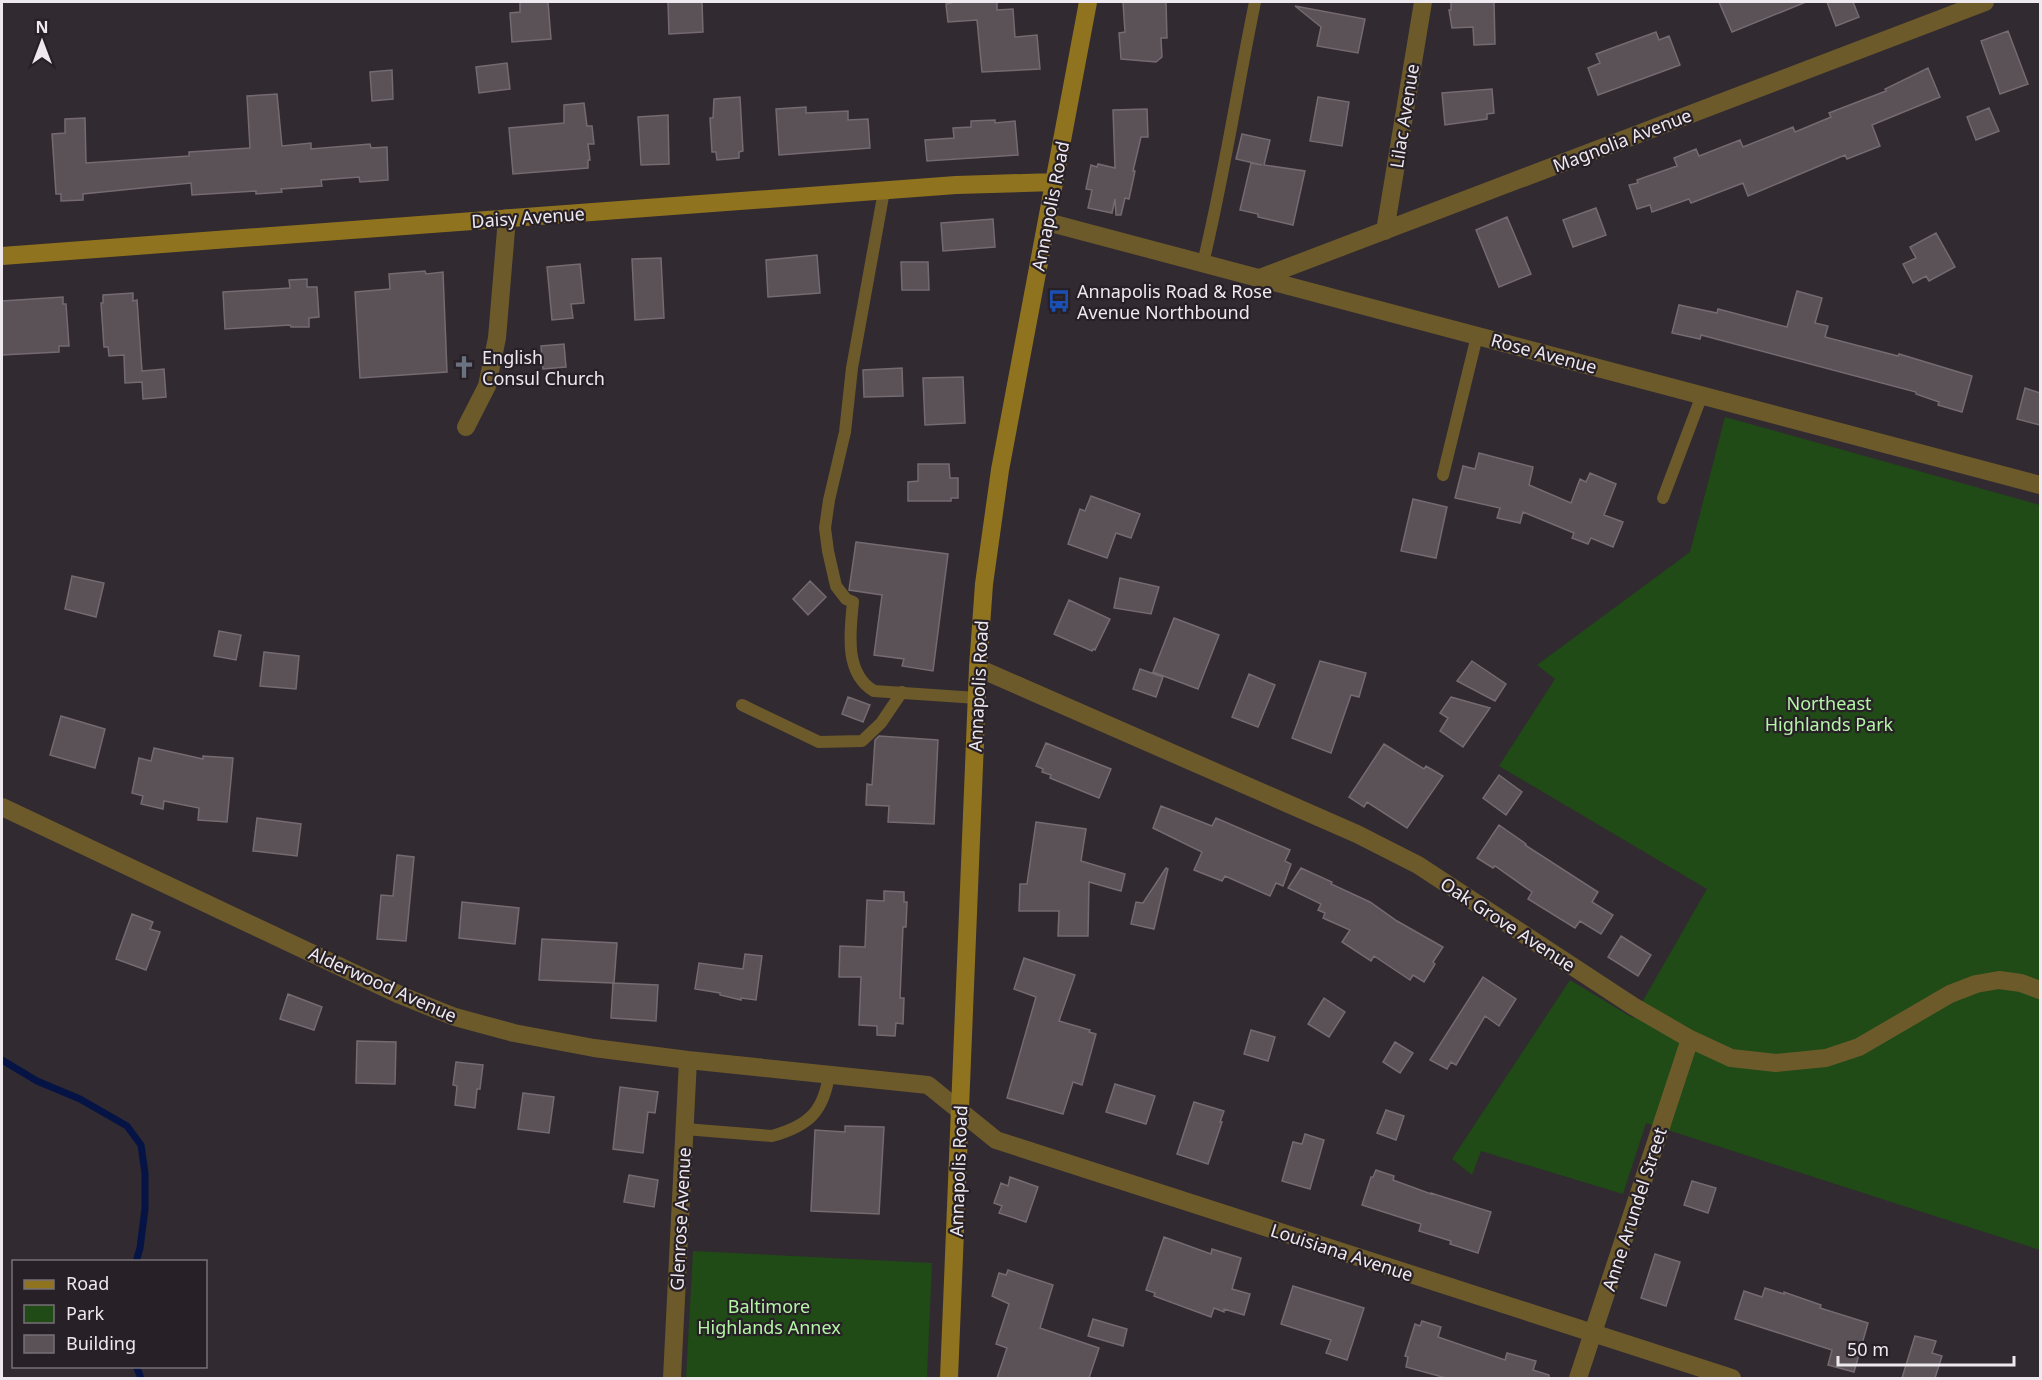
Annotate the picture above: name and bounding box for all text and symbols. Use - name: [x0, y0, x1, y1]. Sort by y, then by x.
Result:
- north arrow: [12, 12, 72, 72]
- text: N: [35, 16, 49, 38]
- street label: Lilac Avenue: [1384, 62, 1424, 170]
- street label: Magnolia Avenue: [1549, 102, 1695, 178]
- street label: Annapolis Road: [1026, 139, 1074, 273]
- street label: Daisy Avenue: [471, 201, 585, 233]
- place label: Annapolis Road & Rose Avenue Northbound: [1077, 279, 1272, 324]
- bus stop icon: Annapolis Road & Rose Avenue Northbound: [1046, 288, 1072, 314]
- street label: Rose Avenue: [1488, 327, 1600, 379]
- place label: English Consul Church: [482, 345, 605, 390]
- church icon: English Consul Church: [451, 354, 477, 380]
- street label: Annapolis Road: [963, 620, 993, 752]
- park label: Northeast Highlands Park: [1765, 691, 1894, 736]
- street label: Oak Grove Avenue: [1436, 871, 1580, 977]
- street label: Alderwood Avenue: [305, 941, 461, 1027]
- street label: Annapolis Road: [944, 1105, 972, 1237]
- street label: Anne Arundel Street: [1596, 1124, 1672, 1294]
- street label: Glenrose Avenue: [664, 1147, 696, 1291]
- street label: Louisiana Avenue: [1268, 1218, 1416, 1286]
- legend: [12, 1260, 207, 1368]
- text: Road: [66, 1271, 109, 1295]
- park label: Baltimore Highlands Annex: [697, 1294, 841, 1339]
- text: Park: [66, 1301, 104, 1325]
- scale bar: [1838, 1329, 2014, 1367]
- text: Building: [66, 1331, 136, 1355]
- text: 50 m: [1847, 1337, 1889, 1361]

